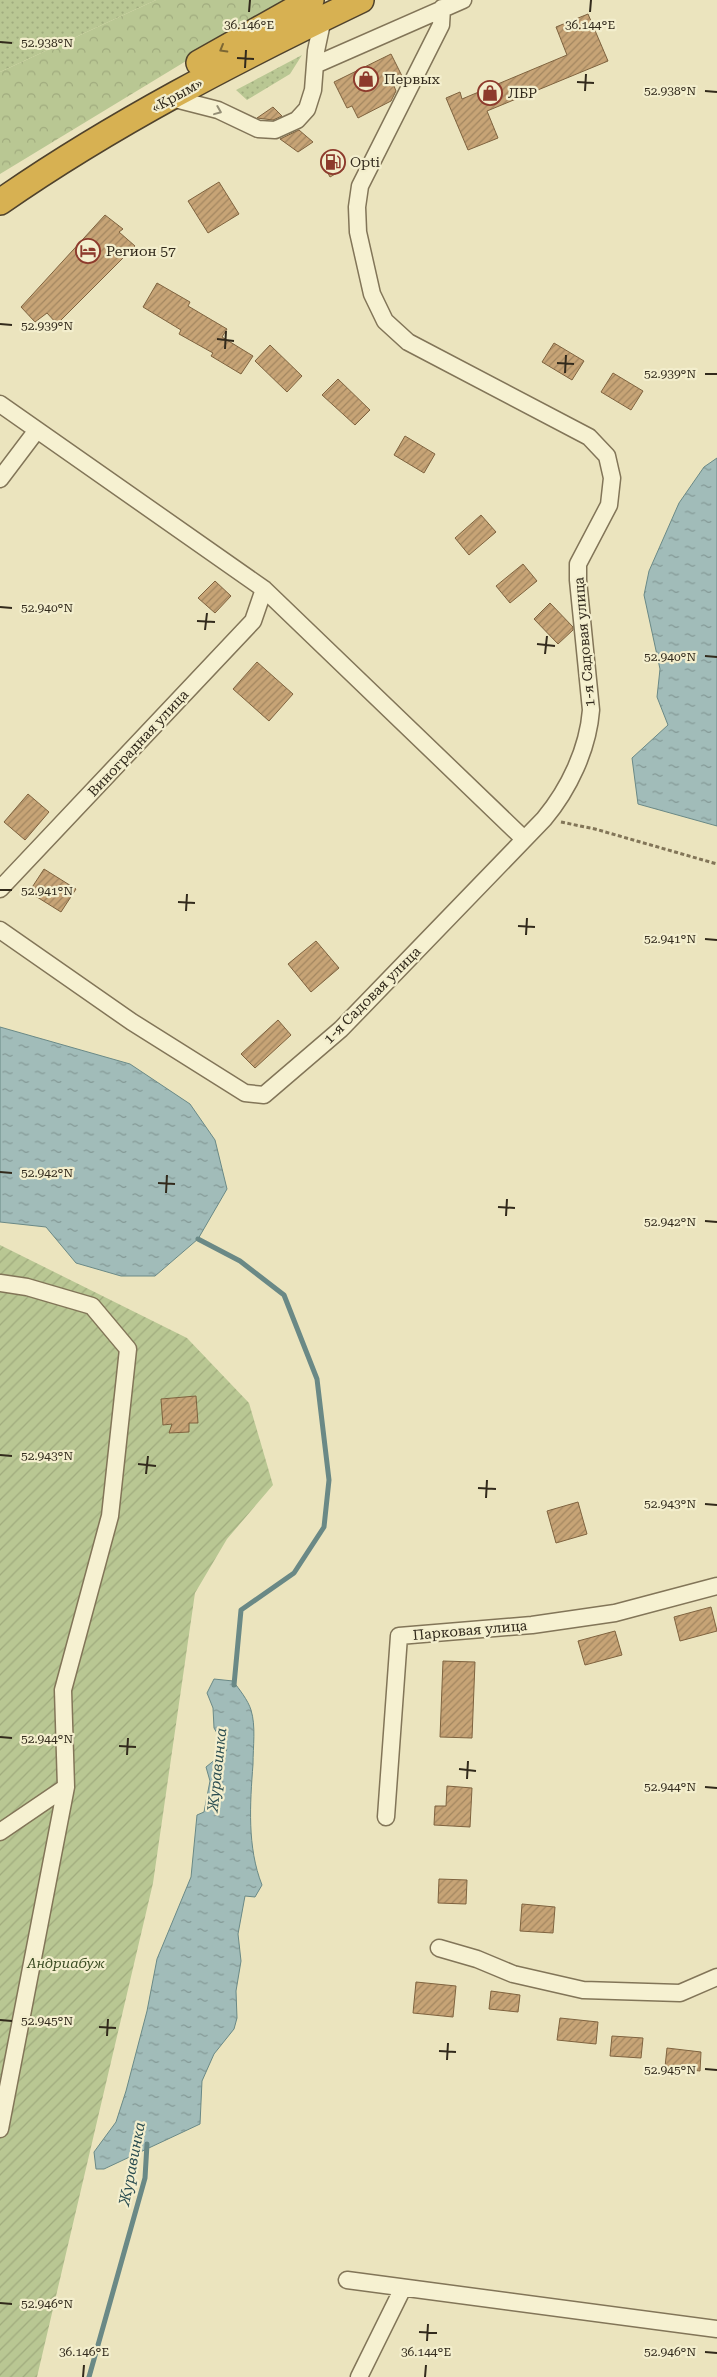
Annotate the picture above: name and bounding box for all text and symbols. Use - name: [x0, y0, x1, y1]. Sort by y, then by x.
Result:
- text: 36.146°E: [224, 18, 274, 32]
- text: 36.144°E: [565, 18, 615, 32]
- text: 52.938°N: [21, 36, 73, 50]
- one-way arrow: [219, 43, 228, 53]
- shop icon: Первых: [353, 66, 379, 92]
- place label: Первых: [384, 71, 440, 87]
- street label: «Крым»: [149, 74, 205, 116]
- shop icon: ЛБР: [477, 80, 503, 106]
- text: 52.938°N: [644, 84, 696, 98]
- place label: ЛБР: [508, 85, 537, 101]
- one-way arrow: [213, 105, 222, 115]
- fuel station icon: Opti: [320, 149, 346, 175]
- place label: Opti: [350, 154, 380, 170]
- hotel icon: Регион 57: [75, 238, 101, 264]
- place label: Регион 57: [106, 243, 176, 259]
- text: 52.939°N: [21, 319, 73, 333]
- text: 52.939°N: [644, 367, 696, 381]
- street label: 1-я Садовая улица: [570, 576, 598, 708]
- text: 52.940°N: [21, 601, 73, 615]
- text: 52.940°N: [644, 650, 696, 664]
- street label: Виноградная улица: [84, 686, 192, 800]
- text: 52.941°N: [21, 884, 73, 898]
- text: 52.941°N: [644, 932, 696, 946]
- street label: 1-я Садовая улица: [320, 943, 424, 1047]
- text: 52.942°N: [21, 1166, 73, 1180]
- text: 52.942°N: [644, 1215, 696, 1229]
- text: 52.943°N: [21, 1449, 73, 1463]
- text: 52.943°N: [644, 1497, 696, 1511]
- street label: Парковая улица: [412, 1617, 528, 1643]
- water label: Журавинка: [204, 1727, 230, 1814]
- text: 52.944°N: [21, 1732, 73, 1746]
- text: 52.944°N: [644, 1780, 696, 1794]
- park label: Андриабуж: [26, 1955, 106, 1971]
- text: 52.945°N: [21, 2014, 73, 2028]
- text: 52.945°N: [644, 2063, 696, 2077]
- water label: Журавинка: [115, 2121, 149, 2208]
- text: 52.946°N: [21, 2297, 73, 2311]
- text: 36.146°E: [59, 2345, 109, 2359]
- text: 36.144°E: [401, 2345, 451, 2359]
- text: 52.946°N: [644, 2345, 696, 2359]

